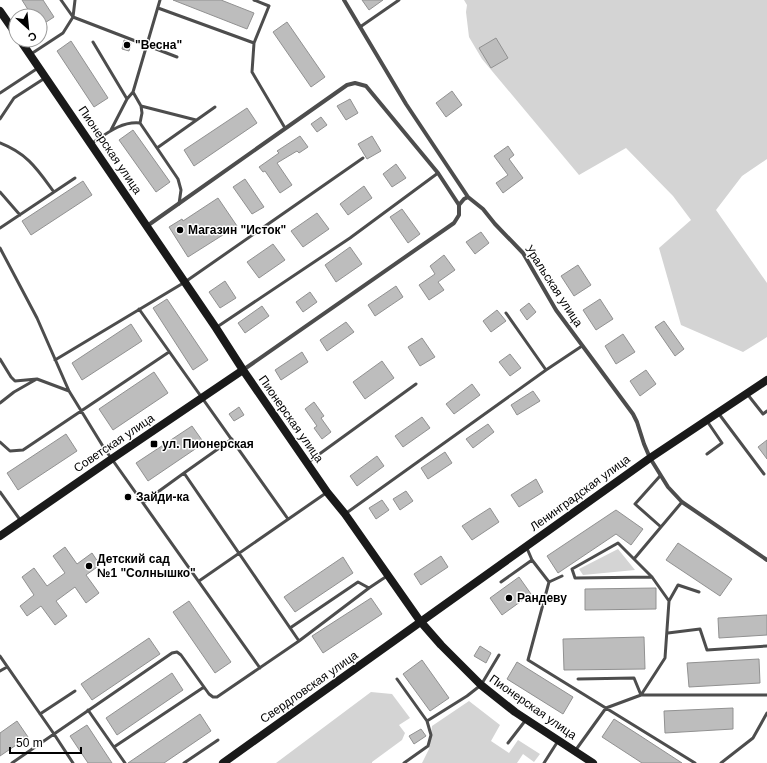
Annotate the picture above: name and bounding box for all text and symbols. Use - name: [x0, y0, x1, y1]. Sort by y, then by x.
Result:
- north arrow: [8, 8, 48, 48]
- text: С: [26, 30, 39, 44]
- place label: "Весна": [135, 38, 182, 52]
- marker: "Весна": [122, 40, 132, 50]
- street label: Пионерская улица: [75, 103, 145, 197]
- place label: Магазин "Исток": [188, 223, 286, 237]
- marker: Магазин "Исток": [175, 225, 185, 235]
- street label: Уральская улица: [522, 242, 586, 330]
- street label: Пионерская улица: [256, 373, 326, 465]
- street label: Советская улица: [71, 411, 157, 475]
- place label: ул. Пионерская: [162, 437, 254, 451]
- marker: ул. Пионерская: [149, 439, 159, 449]
- street label: Ленинградская улица: [527, 452, 633, 534]
- place label: Зайди-ка: [136, 490, 190, 504]
- marker: Зайди-ка: [123, 492, 133, 502]
- place label: Детский сад №1 "Солнышко": [97, 552, 196, 580]
- marker: Детский сад №1 "Солнышко": [84, 561, 94, 571]
- place label: Рандеву: [517, 591, 567, 605]
- marker: Рандеву: [504, 593, 514, 603]
- street label: Свердловская улица: [257, 648, 361, 726]
- street label: Пионерская улица: [487, 672, 579, 742]
- scale bar: [10, 729, 81, 755]
- text: 50 m: [16, 736, 43, 750]

